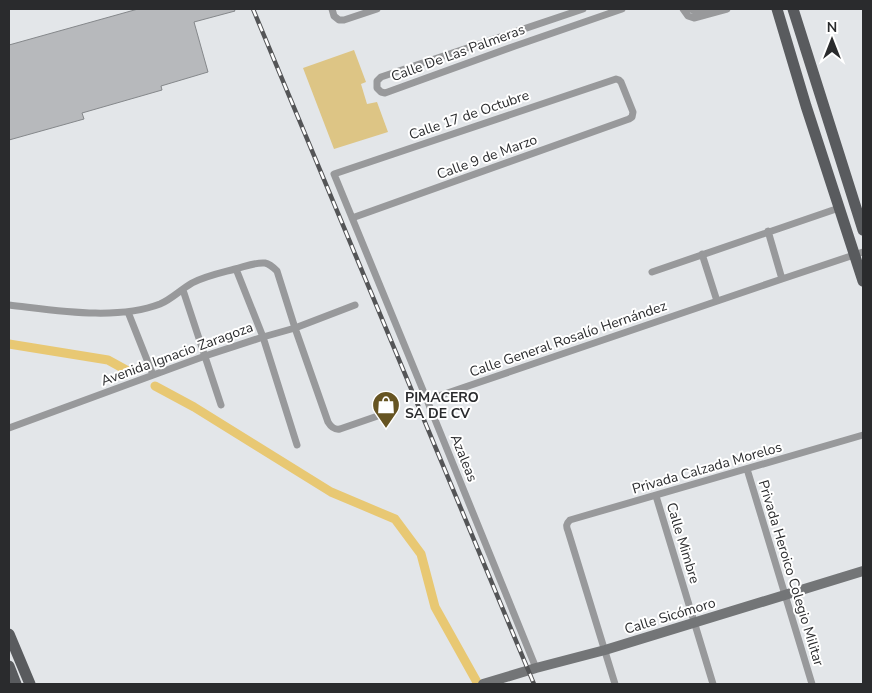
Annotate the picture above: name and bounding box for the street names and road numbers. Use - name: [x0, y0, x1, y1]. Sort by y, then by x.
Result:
- street label: Calle De Las Palmeras: [388, 20, 528, 86]
- street label: Calle 17 de Octubre: [406, 86, 532, 144]
- street label: Calle 9 de Marzo: [434, 130, 540, 184]
- street label: Calle General Rosalío Hernández: [467, 296, 670, 382]
- street label: Avenida Ignacio Zaragoza: [98, 318, 256, 390]
- street label: Azaleas: [446, 431, 482, 485]
- street label: Privada Calzada Morelos: [630, 437, 784, 499]
- street label: Privada Heroico Colegio Militar: [754, 478, 828, 668]
- street label: Calle Mimbre: [662, 500, 704, 586]
- street label: Calle Sicómoro: [622, 593, 718, 639]

